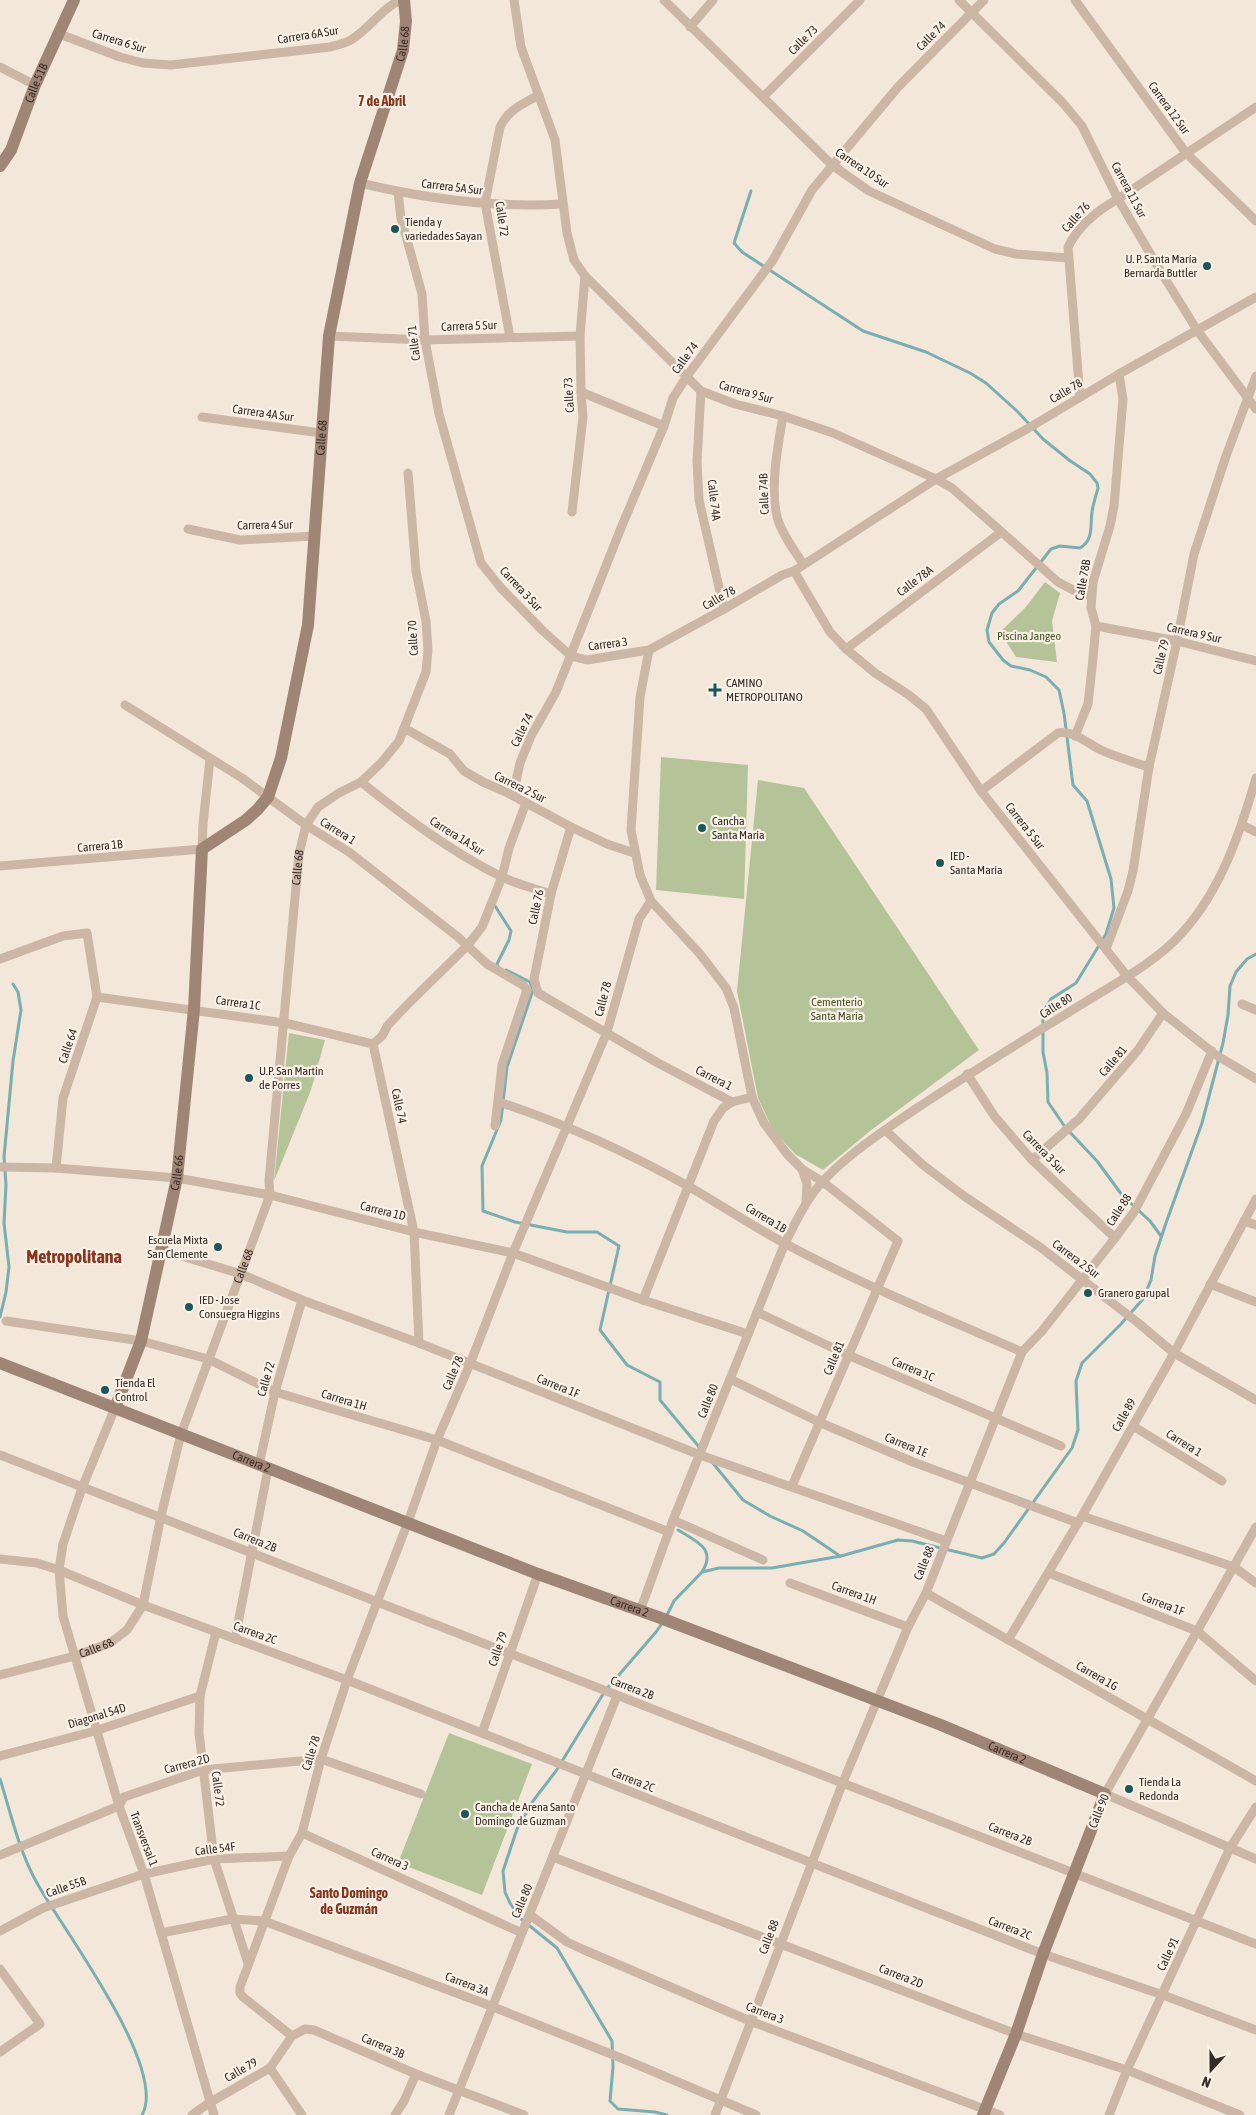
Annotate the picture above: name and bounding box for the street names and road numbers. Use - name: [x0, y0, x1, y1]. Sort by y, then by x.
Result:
- street label: Calle 74: [913, 18, 949, 54]
- street label: Calle 73: [785, 22, 821, 58]
- street label: Carrera 6A Sur: [276, 23, 340, 47]
- street label: Calle 68: [393, 25, 412, 63]
- street label: Carrera 6 Sur: [90, 26, 148, 56]
- street label: Calle 51B: [22, 61, 51, 105]
- street label: Carrera 12 Sur: [1145, 79, 1193, 137]
- street label: Carrera 10 Sur: [833, 145, 892, 191]
- street label: Carrera 11 Sur: [1108, 160, 1150, 221]
- street label: Carrera 5A Sur: [421, 176, 484, 198]
- street label: Calle 76: [1059, 199, 1093, 235]
- street label: Calle 72: [493, 200, 511, 238]
- street label: Carrera 5 Sur: [441, 318, 498, 334]
- street label: Calle 71: [405, 324, 423, 362]
- street label: Calle 74: [669, 339, 701, 377]
- street label: Calle 78: [1047, 376, 1085, 406]
- street label: Calle 73: [561, 377, 577, 413]
- street label: Carrera 9 Sur: [717, 378, 775, 407]
- street label: Carrera 4A Sur: [232, 402, 295, 424]
- street label: Calle 68: [313, 419, 330, 456]
- street label: Calle 74B: [756, 473, 772, 515]
- street label: Calle 74A: [705, 479, 723, 522]
- street label: Carrera 4 Sur: [237, 518, 293, 532]
- street label: Calle 78B: [1073, 558, 1094, 602]
- street label: Calle 78A: [894, 563, 936, 599]
- street label: Carrera 3 Sur: [497, 564, 545, 614]
- street label: Calle 78: [700, 583, 738, 613]
- street label: Calle 70: [405, 620, 421, 656]
- street label: Carrera 9 Sur: [1165, 620, 1223, 646]
- street label: Carrera 3: [587, 635, 629, 653]
- street label: Calle 79: [1150, 638, 1172, 676]
- street label: Calle 74: [508, 711, 536, 749]
- street label: Carrera 2 Sur: [492, 768, 549, 806]
- street label: Carrera 5 Sur: [1002, 800, 1048, 853]
- street label: Carrera 1A Sur: [427, 814, 487, 858]
- street label: Carrera 1: [317, 815, 359, 848]
- street label: Carrera 1B: [77, 837, 124, 855]
- street label: Calle 68: [289, 848, 307, 886]
- street label: Calle 76: [525, 888, 547, 926]
- street label: Calle 78: [592, 980, 614, 1018]
- street label: Calle 80: [1037, 990, 1075, 1021]
- street label: Carrera 1C: [215, 993, 262, 1013]
- street label: Calle 64: [56, 1027, 81, 1065]
- street label: Calle 81: [1096, 1043, 1130, 1079]
- street label: Carrera 1: [693, 1063, 735, 1093]
- street label: Calle 74: [388, 1087, 410, 1125]
- street label: Carrera 3 Sur: [1020, 1127, 1069, 1177]
- street label: Calle 66: [167, 1154, 186, 1192]
- street label: Calle 88: [1103, 1191, 1135, 1229]
- street label: Carrera 1D: [359, 1199, 407, 1223]
- street label: Carrera 1B: [743, 1200, 789, 1236]
- street label: Carrera 2 Sur: [1050, 1237, 1103, 1282]
- street label: Calle 68: [231, 1247, 256, 1285]
- street label: Calle 81: [821, 1339, 848, 1377]
- street label: Calle 78: [440, 1354, 467, 1392]
- street label: Carrera 1C: [890, 1354, 937, 1384]
- street label: Calle 72: [254, 1360, 278, 1398]
- street label: Carrera 1F: [535, 1371, 581, 1401]
- street label: Calle 80: [695, 1382, 721, 1420]
- street label: Carrera 1H: [320, 1386, 368, 1414]
- street label: Calle 89: [1109, 1396, 1139, 1434]
- street label: Carrera 1: [1163, 1427, 1205, 1460]
- street label: Carrera 1E: [883, 1430, 929, 1460]
- street label: Carrera 2: [230, 1448, 272, 1475]
- street label: Carrera 2B: [231, 1525, 279, 1555]
- street label: Calle 88: [911, 1544, 937, 1582]
- street label: Carrera 1H: [830, 1578, 878, 1608]
- street label: Carrera 1F: [1140, 1589, 1186, 1619]
- street label: Carrera 2: [608, 1593, 650, 1620]
- street label: Carrera 2C: [231, 1619, 279, 1647]
- street label: Calle 79: [486, 1630, 511, 1668]
- street label: Calle 68: [77, 1635, 117, 1661]
- street label: Carrera 1G: [1074, 1658, 1120, 1694]
- street label: Carrera 2B: [608, 1673, 656, 1703]
- street label: Diagonal 54D: [66, 1700, 128, 1731]
- street label: Calle 78: [299, 1734, 323, 1772]
- street label: Carrera 2: [986, 1739, 1028, 1767]
- street label: Carrera 2D: [163, 1751, 211, 1777]
- street label: Carrera 2C: [609, 1765, 657, 1795]
- street label: Calle 72: [209, 1770, 227, 1808]
- street label: Calle 90: [1086, 1792, 1112, 1830]
- street label: Transversal 1: [127, 1810, 161, 1869]
- street label: Carrera 2B: [986, 1819, 1034, 1849]
- street label: Calle 54F: [194, 1840, 236, 1858]
- street label: Carrera 3: [369, 1845, 411, 1873]
- street label: Calle 55B: [44, 1874, 88, 1900]
- street label: Calle 80: [509, 1882, 536, 1920]
- street label: Carrera 2C: [986, 1913, 1034, 1943]
- street label: Calle 88: [756, 1918, 782, 1956]
- street label: Calle 91: [1154, 1935, 1182, 1973]
- street label: Carrera 2D: [877, 1961, 925, 1991]
- street label: Carrera 3A: [443, 1969, 491, 1999]
- street label: Carrera 3: [744, 1999, 786, 2027]
- street label: Carrera 3B: [359, 2031, 407, 2061]
- street label: Calle 79: [222, 2055, 260, 2085]

